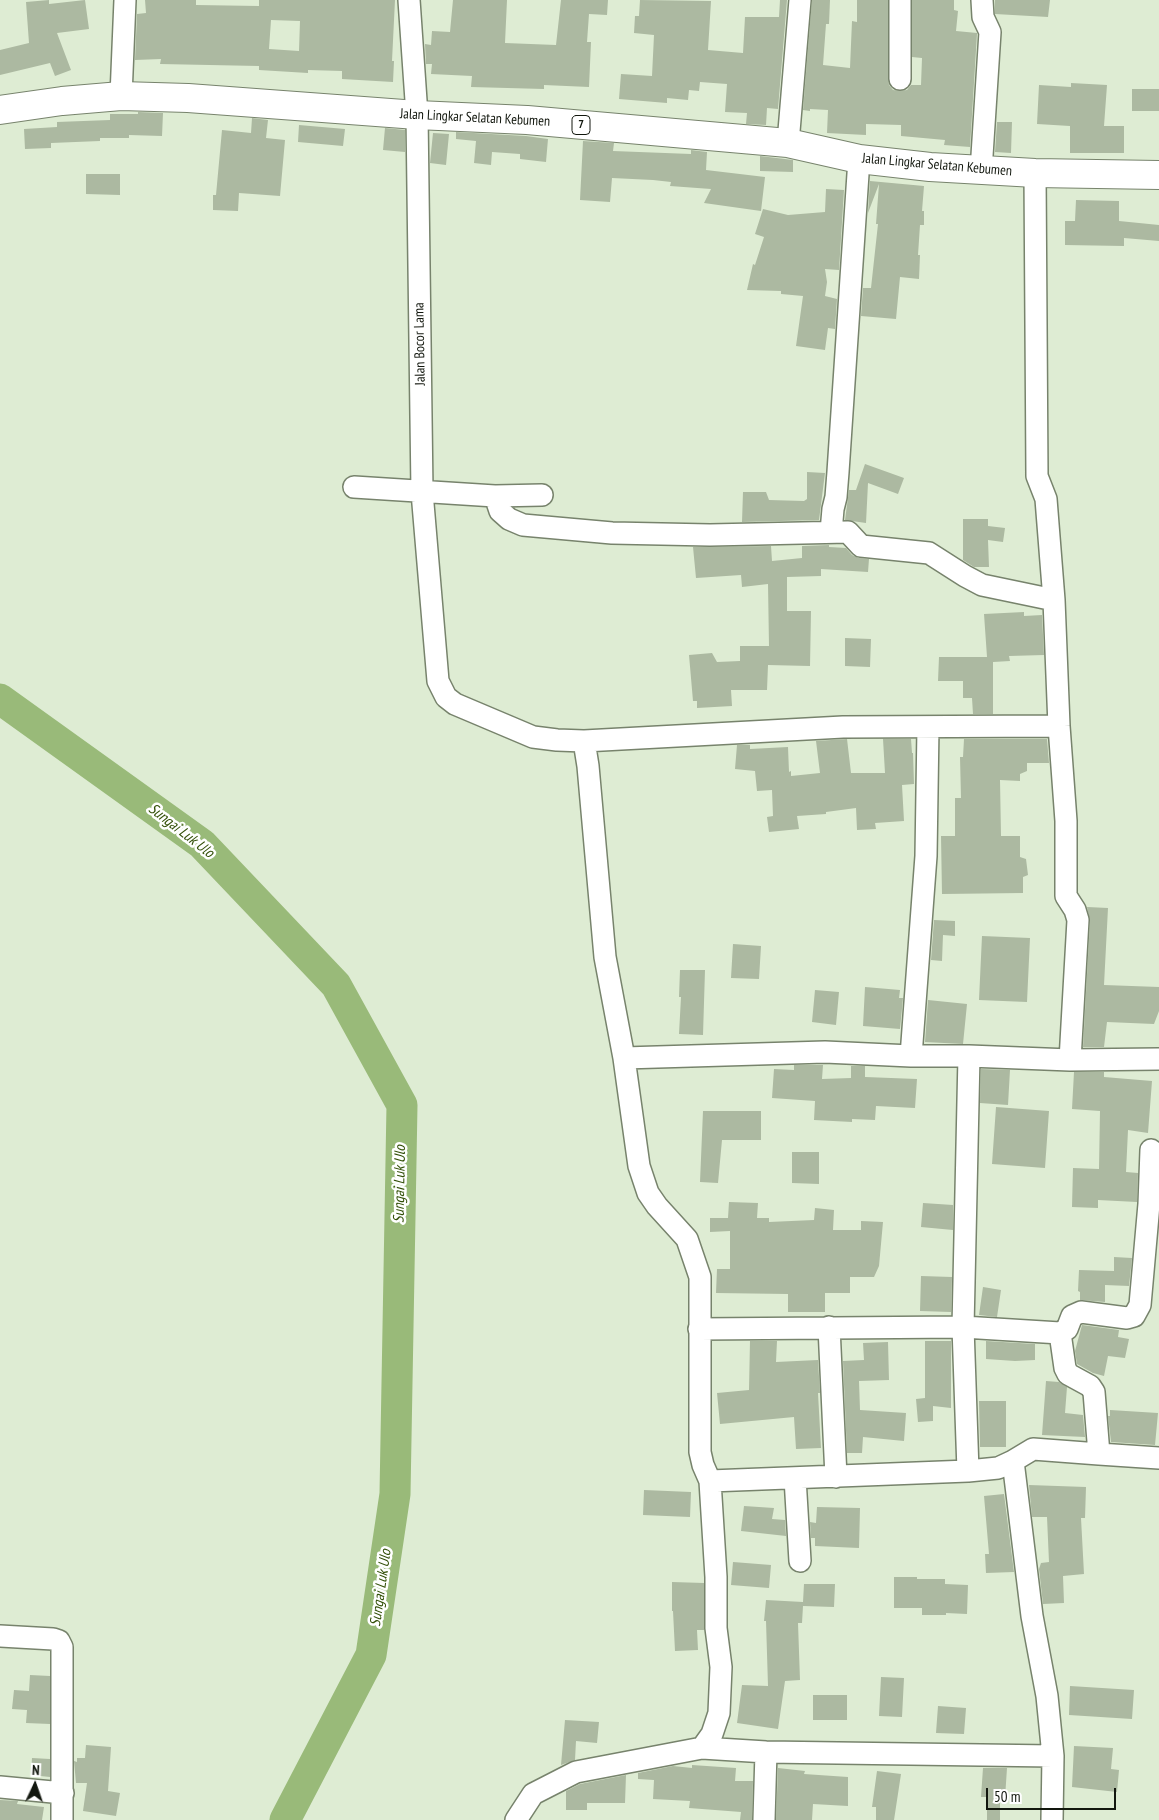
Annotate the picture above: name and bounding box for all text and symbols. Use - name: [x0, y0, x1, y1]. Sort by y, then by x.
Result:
- street label: Jalan Lingkar Selatan Kebumen: [399, 106, 551, 130]
- road number: 7: [572, 116, 590, 134]
- street label: Jalan Lingkar Selatan Kebumen: [861, 150, 1013, 180]
- street label: Jalan Bocor Lama: [411, 302, 429, 386]
- water label: Sungai Luk Ulo: [145, 800, 217, 862]
- water label: Sungai Luk Ulo: [390, 1145, 410, 1223]
- water label: Sungai Luk Ulo: [367, 1548, 395, 1628]
- north arrow: [10, 1760, 60, 1810]
- text: N: [32, 1761, 40, 1779]
- scale bar: [989, 1778, 1119, 1810]
- text: 50 m: [994, 1787, 1020, 1806]

